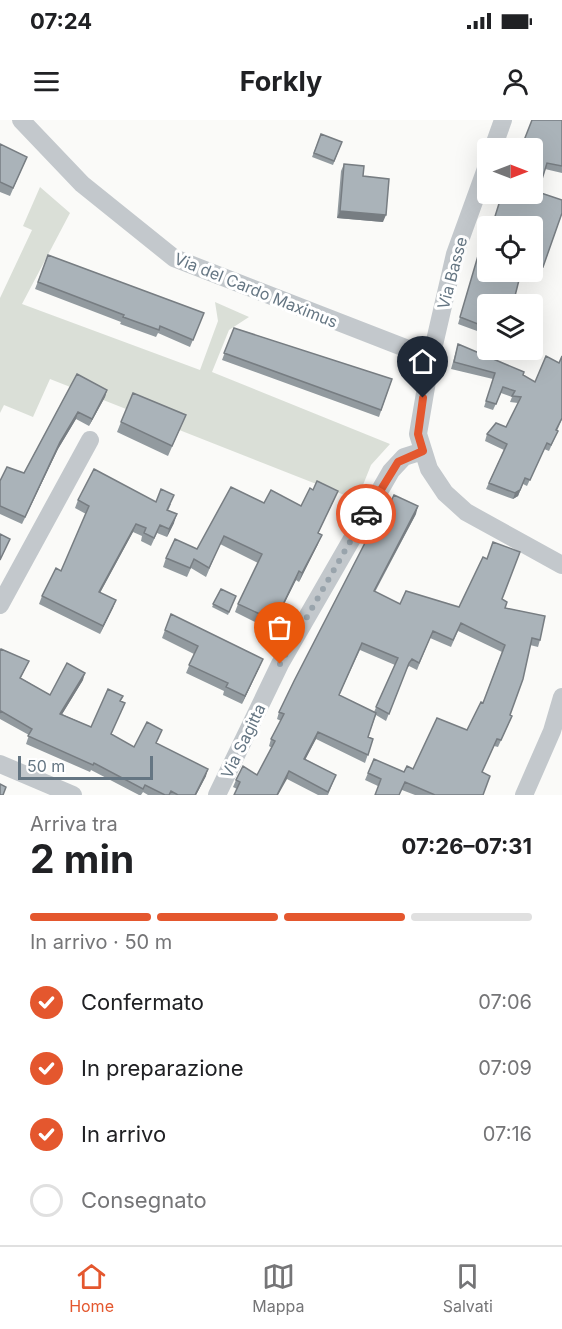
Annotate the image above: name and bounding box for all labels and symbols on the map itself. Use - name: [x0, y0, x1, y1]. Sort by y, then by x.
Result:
- north arrow: [477, 138, 543, 204]
- street label: Via Basse: [433, 235, 471, 311]
- street label: Via del Cardo Maximus: [172, 248, 340, 332]
- pin: [397, 336, 448, 398]
- courier: [336, 484, 396, 544]
- pin: [254, 602, 305, 664]
- street label: Via Sagitta: [216, 700, 270, 782]
- scale bar: [18, 753, 153, 780]

